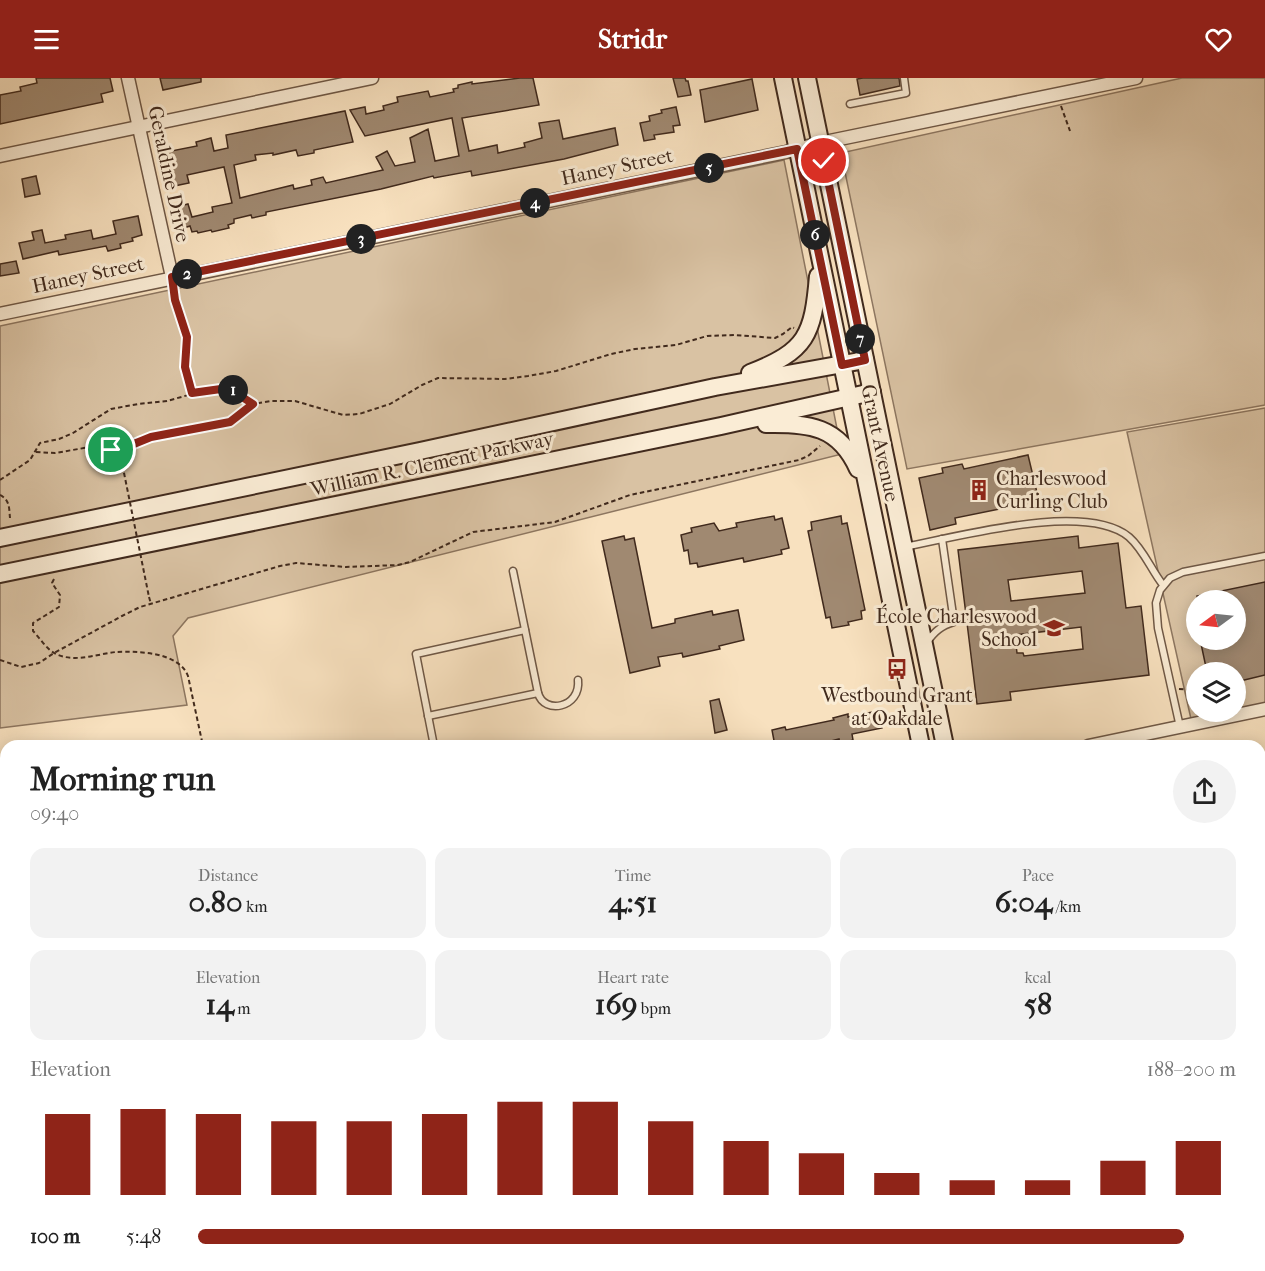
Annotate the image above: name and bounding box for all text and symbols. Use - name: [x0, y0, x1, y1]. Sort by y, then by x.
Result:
- icon: menu: [30, 23, 63, 56]
- text: Stridr: [598, 23, 667, 55]
- icon: heart: [1202, 23, 1235, 56]
- street label: Geraldine Drive: [143, 104, 195, 244]
- pin: [798, 135, 849, 186]
- street label: Haney Street: [559, 144, 675, 190]
- icon: check: [807, 144, 840, 177]
- pin: 5: [694, 153, 724, 183]
- text: 5: [706, 158, 712, 177]
- pin: 4: [520, 188, 550, 218]
- text: 4: [530, 193, 540, 212]
- pin: 6: [800, 220, 830, 250]
- pin: 3: [346, 224, 376, 254]
- text: 6: [811, 225, 819, 244]
- text: 3: [358, 229, 364, 248]
- street label: Haney Street: [30, 252, 146, 298]
- pin: 2: [172, 259, 202, 289]
- text: 2: [183, 264, 191, 283]
- pin: 7: [845, 324, 875, 354]
- text: 7: [856, 329, 864, 348]
- pin: 1: [218, 375, 248, 405]
- text: 1: [230, 380, 236, 399]
- street label: Grant Avenue: [856, 382, 904, 504]
- pin: [85, 424, 136, 475]
- street label: William R. Clement Parkway: [307, 427, 557, 501]
- icon: arrive: [94, 433, 127, 466]
- place label: Charleswood Curling Club: [996, 467, 1108, 513]
- building icon: Charleswood Curling Club: [967, 478, 991, 502]
- north arrow: [1186, 590, 1246, 650]
- map controls: [1186, 590, 1246, 722]
- place label: École Charleswood School: [876, 604, 1038, 651]
- school or university icon: École Charleswood School: [1042, 616, 1066, 640]
- bus stop icon: Westbound Grant at Oakdale: [885, 657, 909, 681]
- button: layers: [1186, 662, 1246, 722]
- place label: Westbound Grant at Oakdale: [820, 684, 973, 730]
- text: Morning run: [30, 760, 215, 799]
- button: share: [1173, 760, 1236, 823]
- text: 09:40: [30, 802, 79, 825]
- text: Distance: [198, 866, 258, 885]
- text: Time: [615, 866, 651, 885]
- text: Pace: [1022, 866, 1054, 885]
- text: 0.80: [189, 885, 242, 920]
- text: 4:51: [609, 885, 657, 920]
- text: 6:04: [995, 885, 1052, 920]
- text: km: [242, 897, 267, 916]
- text: /km: [1052, 897, 1081, 916]
- text: Elevation: [196, 968, 260, 987]
- text: Heart rate: [597, 968, 669, 987]
- text: kcal: [1025, 968, 1051, 987]
- text: 14: [205, 987, 234, 1022]
- text: 169: [595, 987, 637, 1022]
- text: 58: [1024, 987, 1052, 1022]
- text: m: [234, 999, 251, 1018]
- text: bpm: [637, 999, 671, 1018]
- text: Elevation: [30, 1058, 111, 1081]
- text: 188–200 m: [1147, 1058, 1236, 1081]
- text: 100 m: [30, 1225, 80, 1248]
- text: 5:48: [126, 1225, 161, 1248]

